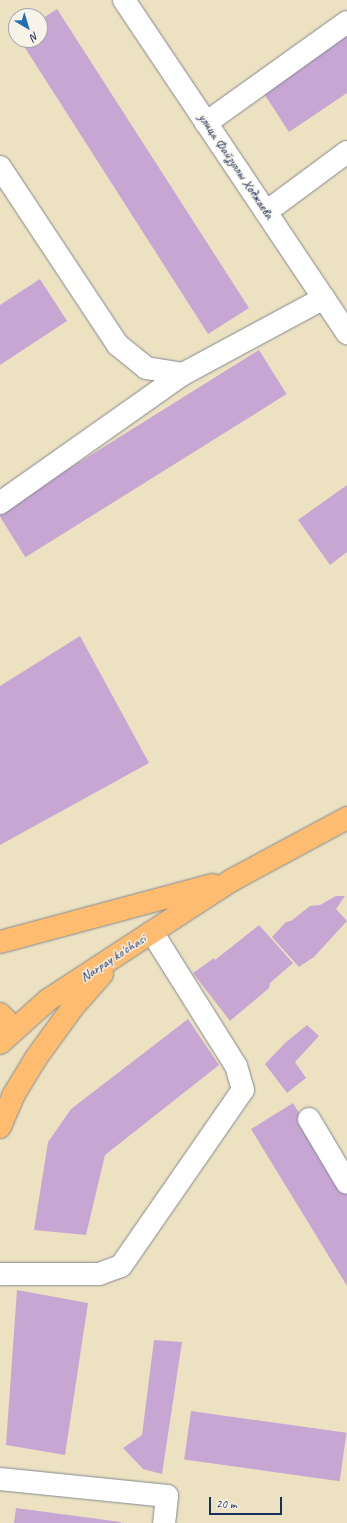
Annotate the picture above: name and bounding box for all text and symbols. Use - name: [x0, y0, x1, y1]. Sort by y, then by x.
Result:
- north arrow: [8, 8, 48, 48]
- text: N: [28, 29, 42, 44]
- street label: улица Файзуллы Ходжаева: [194, 110, 278, 222]
- street label: Narpay ko'chasi: [77, 930, 149, 986]
- scale bar: [211, 1489, 284, 1515]
- text: 20 m: [216, 1496, 236, 1512]

